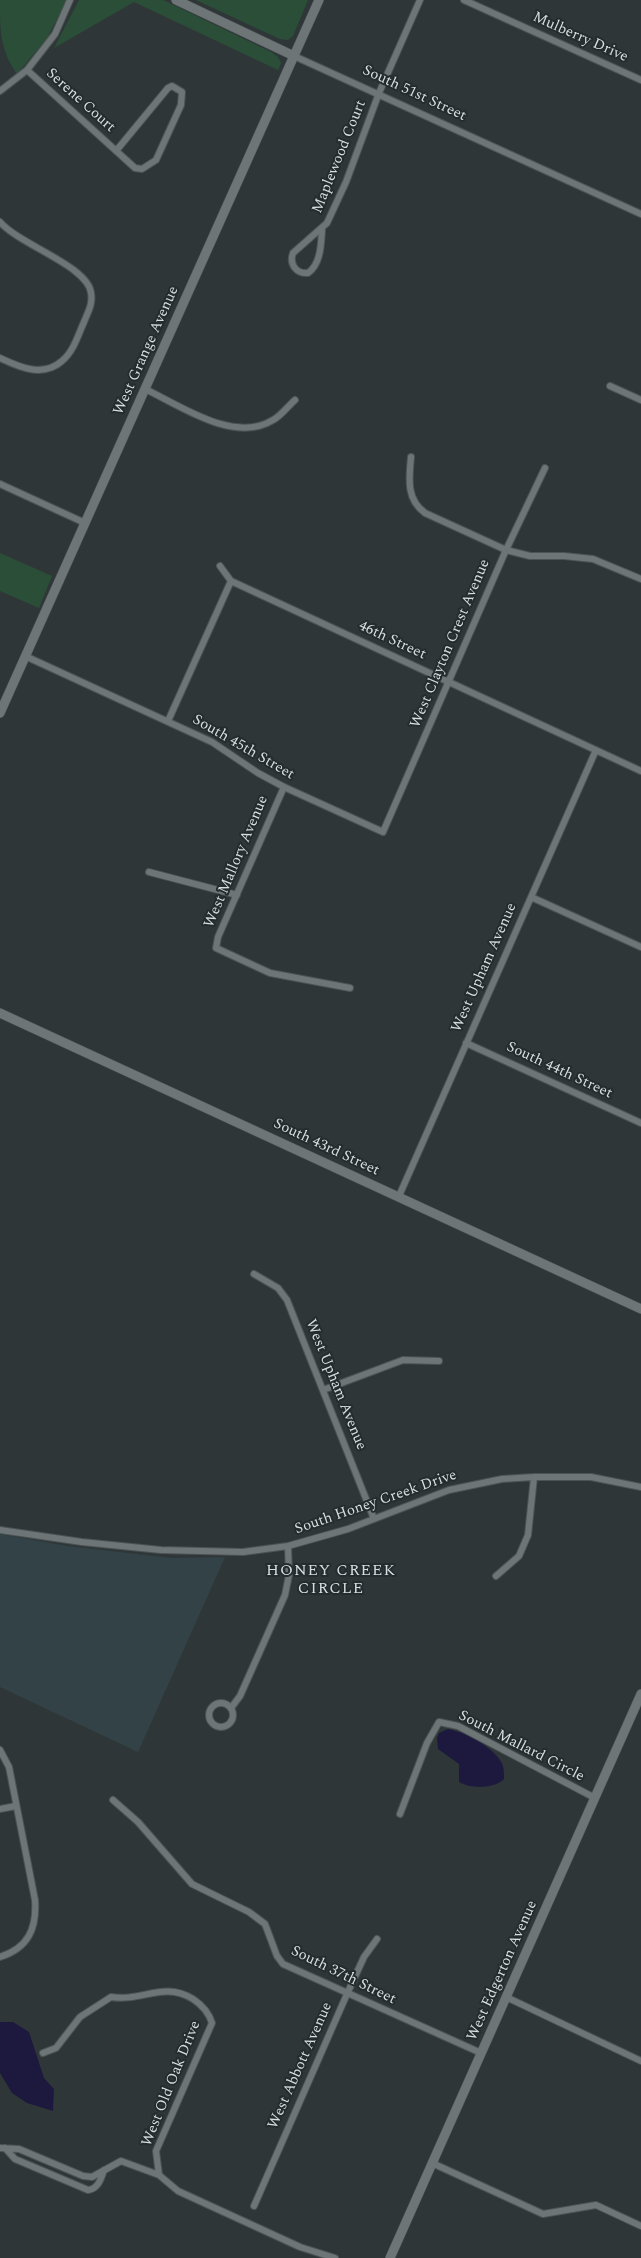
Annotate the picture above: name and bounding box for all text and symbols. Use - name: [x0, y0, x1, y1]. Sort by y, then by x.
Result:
- street label: Mulberry Drive: [530, 9, 630, 67]
- street label: South 51st Street: [359, 62, 469, 126]
- street label: Serene Court: [42, 65, 118, 137]
- street label: Maplewood Court: [309, 98, 371, 216]
- street label: West Grange Avenue: [110, 284, 184, 418]
- street label: West Clayton Crest Avenue: [407, 557, 495, 731]
- street label: 46th Street: [356, 618, 428, 664]
- street label: South 45th Street: [189, 712, 297, 784]
- street label: West Mallory Avenue: [201, 793, 273, 931]
- street label: West Upham Avenue: [448, 901, 522, 1035]
- street label: South 44th Street: [503, 1039, 615, 1103]
- street label: South 43rd Street: [270, 1116, 382, 1180]
- street label: West Upham Avenue: [301, 1317, 369, 1453]
- street label: South Honey Creek Drive: [293, 1467, 459, 1539]
- district label: HONEY CREEK CIRCLE: [266, 1562, 396, 1600]
- street label: South Mallard Circle: [455, 1707, 587, 1787]
- street label: West Edgerton Avenue: [464, 1898, 542, 2044]
- street label: South 37th Street: [287, 1943, 399, 2009]
- street label: West Abbott Avenue: [265, 2000, 337, 2132]
- street label: West Old Oak Drive: [139, 2019, 205, 2149]

